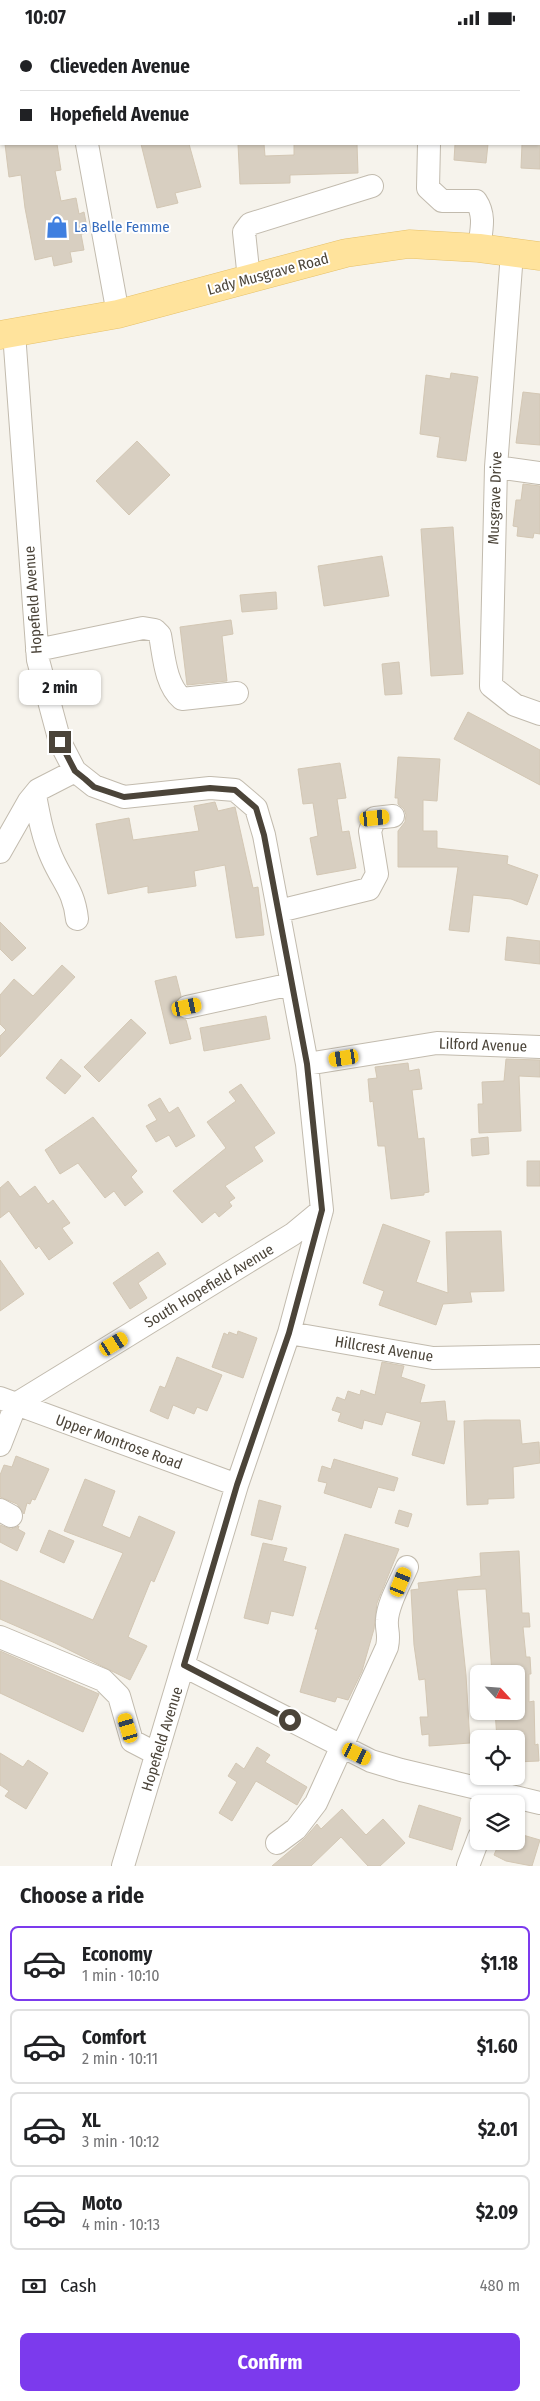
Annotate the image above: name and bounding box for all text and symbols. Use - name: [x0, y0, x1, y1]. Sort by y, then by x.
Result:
- text: 10:07: [25, 6, 66, 29]
- text: Clieveden Avenue: [50, 55, 190, 78]
- text: Hopefield Avenue: [50, 103, 189, 126]
- shop icon: La Belle Femme: [44, 214, 70, 240]
- place label: La Belle Femme: [74, 218, 170, 236]
- street label: Lady Musgrave Road: [205, 249, 331, 299]
- street label: Musgrave Drive: [484, 451, 506, 545]
- street label: Hopefield Avenue: [20, 545, 46, 655]
- callout: 2 min: [19, 669, 101, 705]
- text: 2 min: [42, 678, 78, 697]
- route end: [49, 731, 71, 753]
- car: [359, 809, 390, 827]
- car: [170, 997, 203, 1017]
- street label: Lilford Avenue: [439, 1034, 527, 1056]
- car: [328, 1048, 359, 1068]
- street label: South Hopefield Avenue: [141, 1240, 277, 1332]
- car: [97, 1330, 130, 1358]
- street label: Hillcrest Avenue: [334, 1332, 434, 1366]
- street label: Upper Montrose Road: [53, 1411, 185, 1473]
- car: [388, 1565, 413, 1599]
- north arrow: [470, 1665, 525, 1720]
- map controls: [470, 1665, 525, 1850]
- street label: Hopefield Avenue: [138, 1685, 186, 1793]
- route start: [279, 1709, 301, 1731]
- car: [116, 1711, 139, 1745]
- button: locate: [470, 1730, 525, 1785]
- car: [340, 1741, 373, 1767]
- button: layers: [470, 1795, 525, 1850]
- text: Choose a ride: [20, 1882, 144, 1909]
- icon: car: [22, 1941, 67, 1986]
- text: Economy: [82, 1943, 152, 1966]
- text: $1.18: [481, 1952, 518, 1975]
- text: 1 min · 10:10: [82, 1966, 160, 1985]
- icon: car: [22, 2024, 67, 2069]
- text: Comfort: [82, 2026, 146, 2049]
- text: $1.60: [477, 2035, 518, 2058]
- text: 2 min · 10:11: [82, 2049, 158, 2068]
- icon: car: [22, 2107, 67, 2152]
- text: XL: [82, 2109, 101, 2132]
- text: $2.01: [478, 2118, 518, 2141]
- text: 3 min · 10:12: [82, 2132, 159, 2151]
- icon: car: [22, 2190, 67, 2235]
- text: Moto: [82, 2192, 122, 2215]
- text: $2.09: [476, 2201, 518, 2224]
- text: 4 min · 10:13: [82, 2215, 160, 2234]
- icon: cash: [20, 2272, 48, 2300]
- text: Cash: [60, 2274, 97, 2297]
- text: 480 m: [480, 2276, 520, 2295]
- button: Confirm: [20, 2333, 520, 2391]

